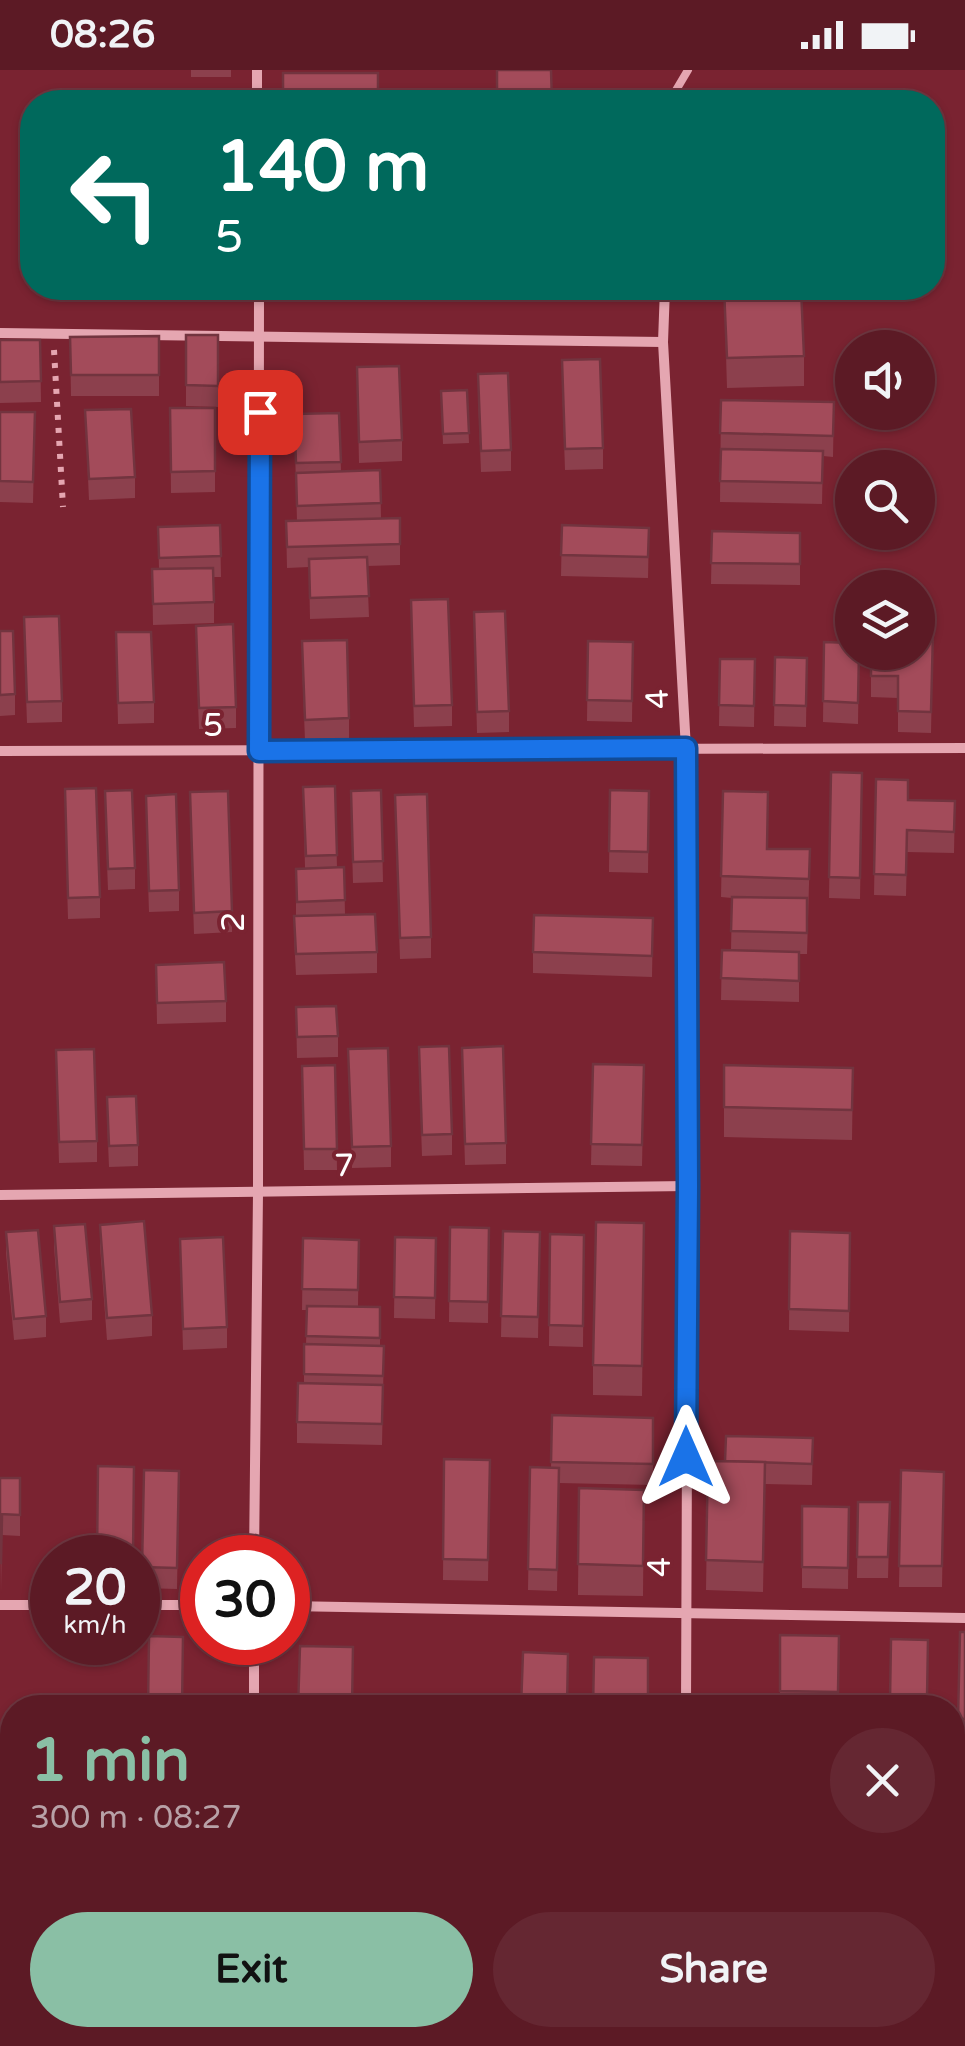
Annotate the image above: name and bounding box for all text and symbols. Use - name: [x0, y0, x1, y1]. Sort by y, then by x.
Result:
- text: 08:26: [50, 12, 155, 58]
- text: 140 m: [215, 126, 429, 210]
- icon: left: [50, 130, 180, 260]
- text: 5: [215, 211, 243, 265]
- map controls: [835, 330, 935, 670]
- button: sound: [835, 330, 935, 430]
- pin: [218, 370, 303, 455]
- icon: arrive: [233, 385, 288, 440]
- button: search: [835, 450, 935, 550]
- button: layers: [835, 570, 935, 670]
- street label: 4: [638, 688, 678, 710]
- street label: 5: [203, 707, 223, 745]
- street label: 2: [215, 912, 253, 932]
- street label: 7: [334, 1147, 354, 1185]
- position arrow: [634, 1405, 738, 1509]
- speed limit sign: 30: [180, 1535, 310, 1665]
- street label: 4: [641, 1557, 679, 1577]
- text: 20: [64, 1558, 126, 1618]
- text: km/h: [64, 1610, 126, 1640]
- text: 1 min: [30, 1725, 190, 1797]
- button: close: [830, 1728, 935, 1833]
- text: 300 m · 08:27: [30, 1799, 242, 1837]
- button: Exit: [30, 1912, 473, 2027]
- button: Share: [493, 1912, 935, 2027]

